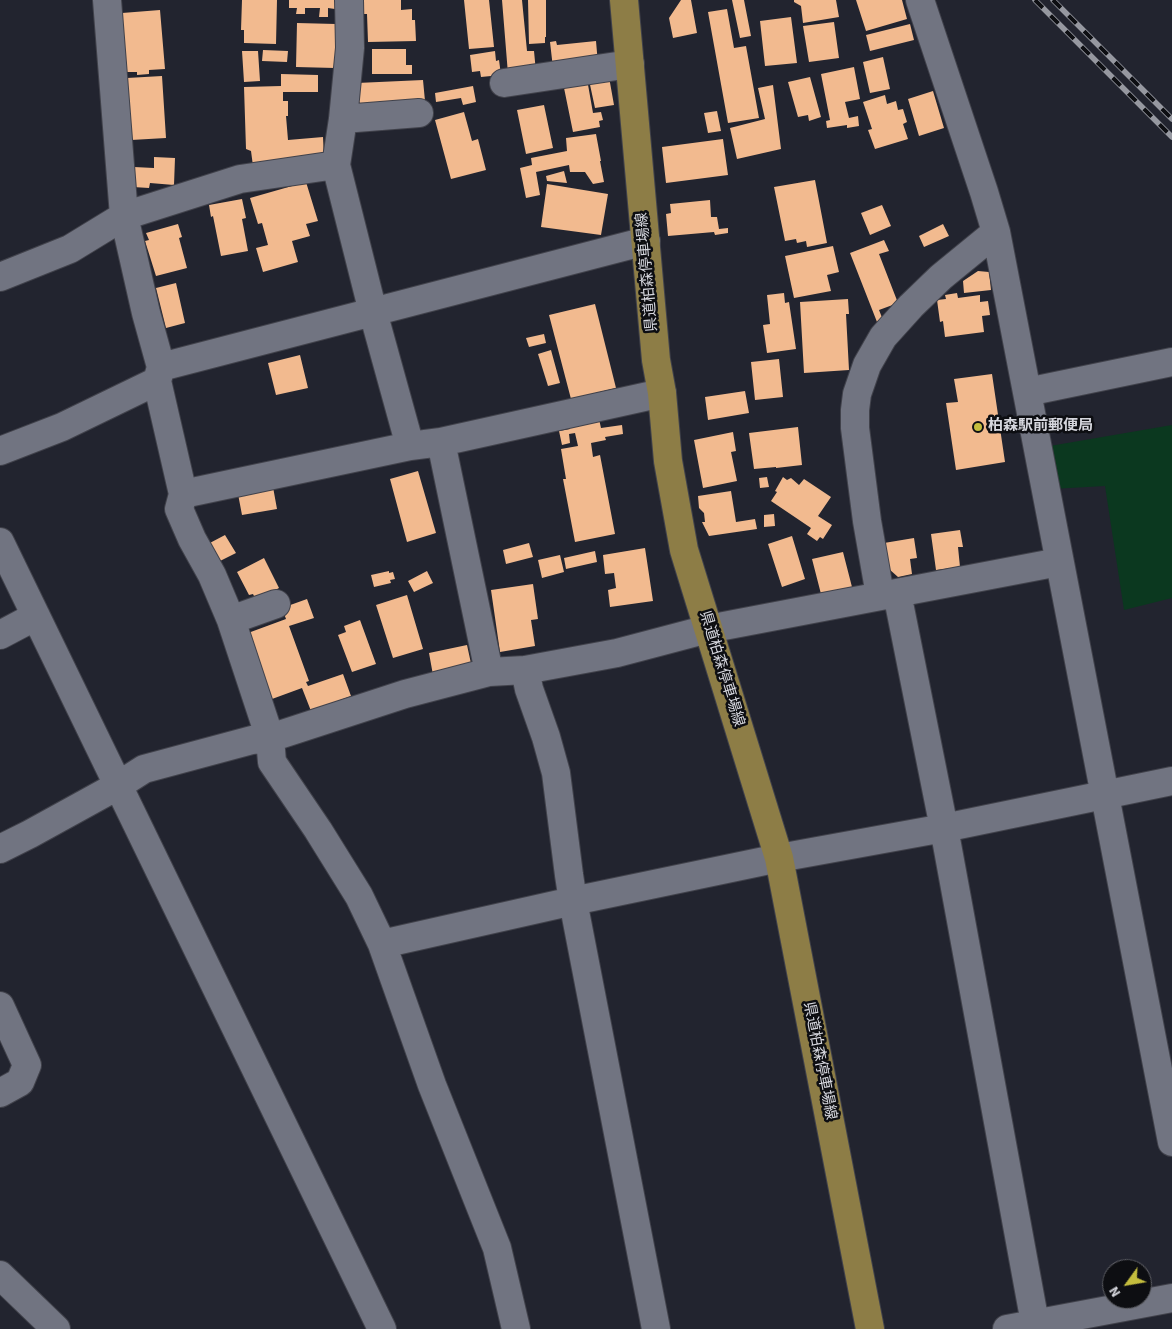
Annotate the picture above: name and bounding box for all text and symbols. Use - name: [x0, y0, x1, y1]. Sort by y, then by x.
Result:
- street label: 県道柏森停車場線: [634, 211, 662, 333]
- place label: 柏森駅前郵便局: [988, 418, 1093, 436]
- marker: 柏森駅前郵便局: [972, 421, 984, 433]
- street label: 県道柏森停車場線: [695, 609, 747, 729]
- street label: 県道柏森停車場線: [799, 1000, 839, 1122]
- north arrow: [1102, 1259, 1152, 1309]
- text: N: [1104, 1282, 1126, 1301]

